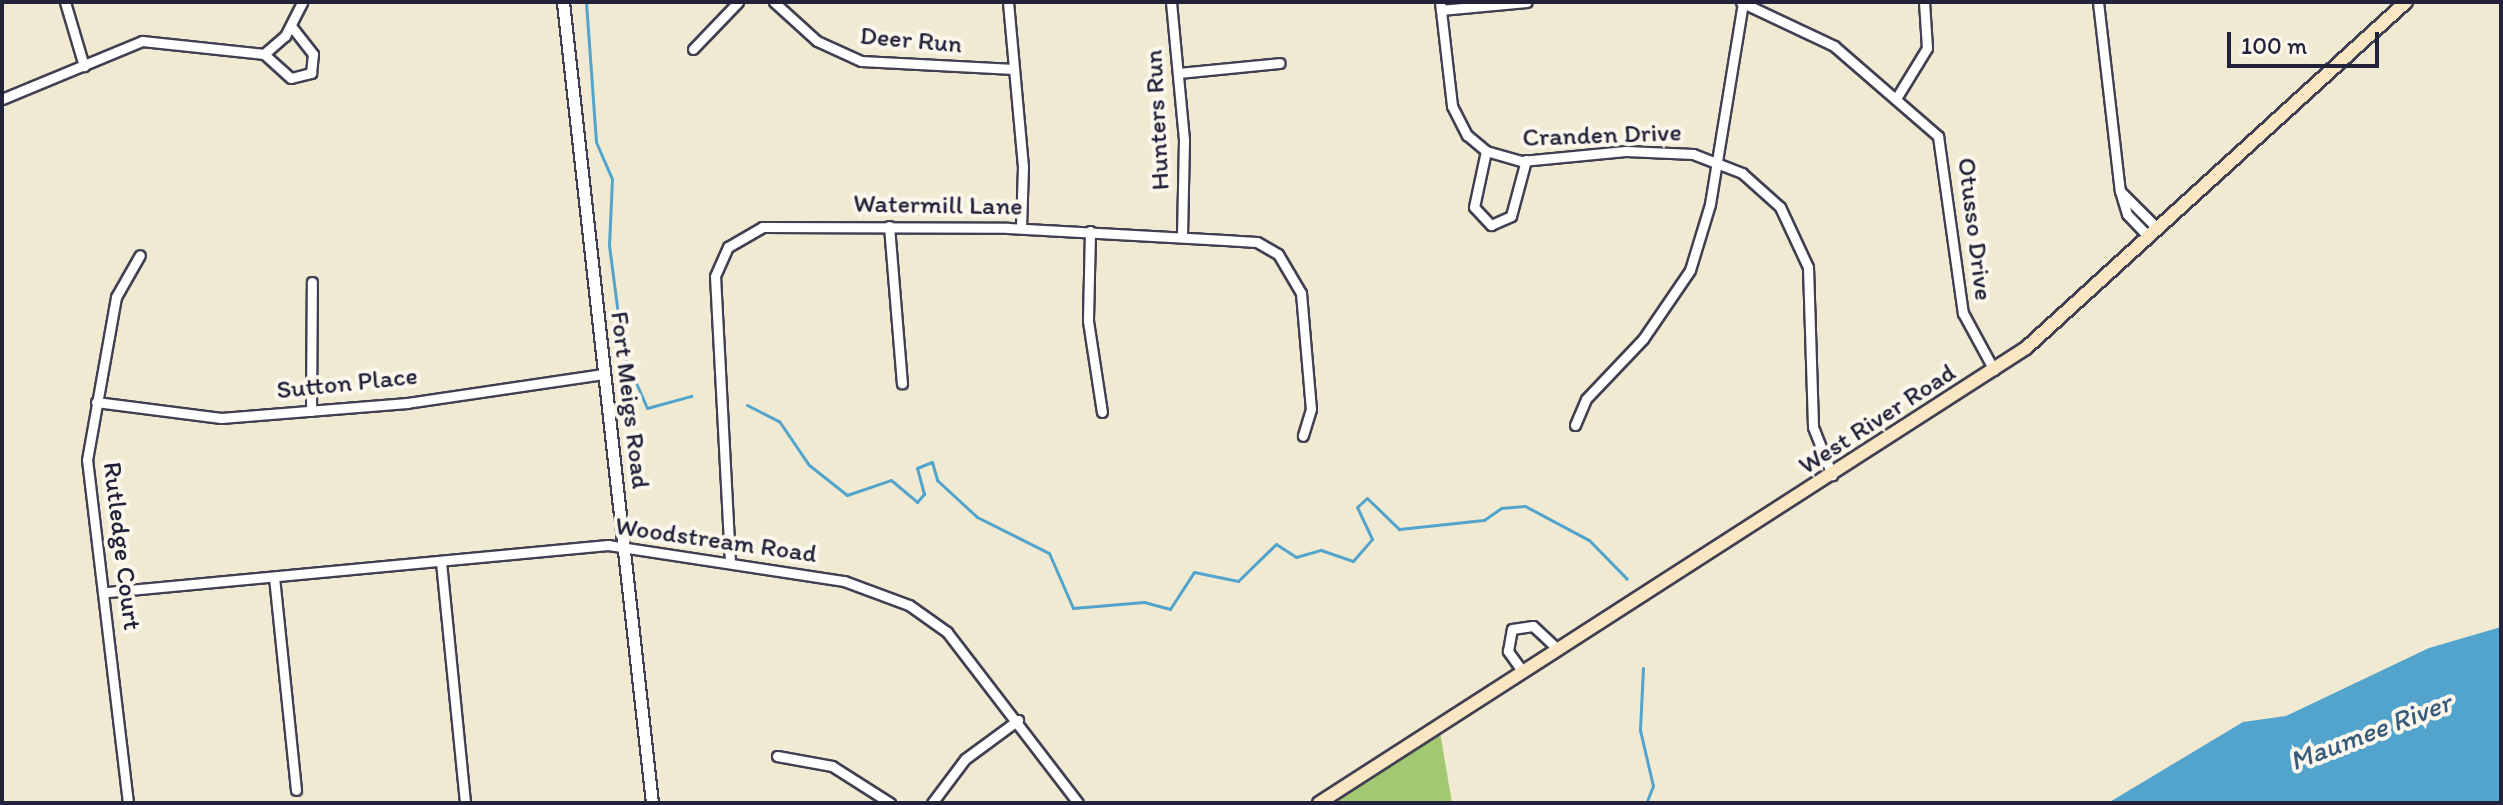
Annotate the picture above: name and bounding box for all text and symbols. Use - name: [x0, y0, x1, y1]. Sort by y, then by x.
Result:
- scale bar: [2231, 16, 2383, 66]
- street label: Deer Run: [858, 20, 964, 60]
- text: 100 m: [2241, 31, 2307, 60]
- street label: Hunters Run: [1138, 48, 1176, 192]
- street label: Cranden Drive: [1522, 117, 1682, 153]
- street label: Otusso Drive: [1951, 156, 1999, 302]
- street label: Watermill Lane: [853, 188, 1023, 222]
- street label: Fort Meigs Road: [604, 310, 656, 490]
- street label: West River Road: [1793, 357, 1961, 481]
- street label: Sutton Place: [275, 360, 419, 406]
- street label: Rutledge Court: [96, 460, 148, 632]
- street label: Woodstream Road: [613, 510, 819, 570]
- water label: Maumee River: [2285, 685, 2455, 777]

